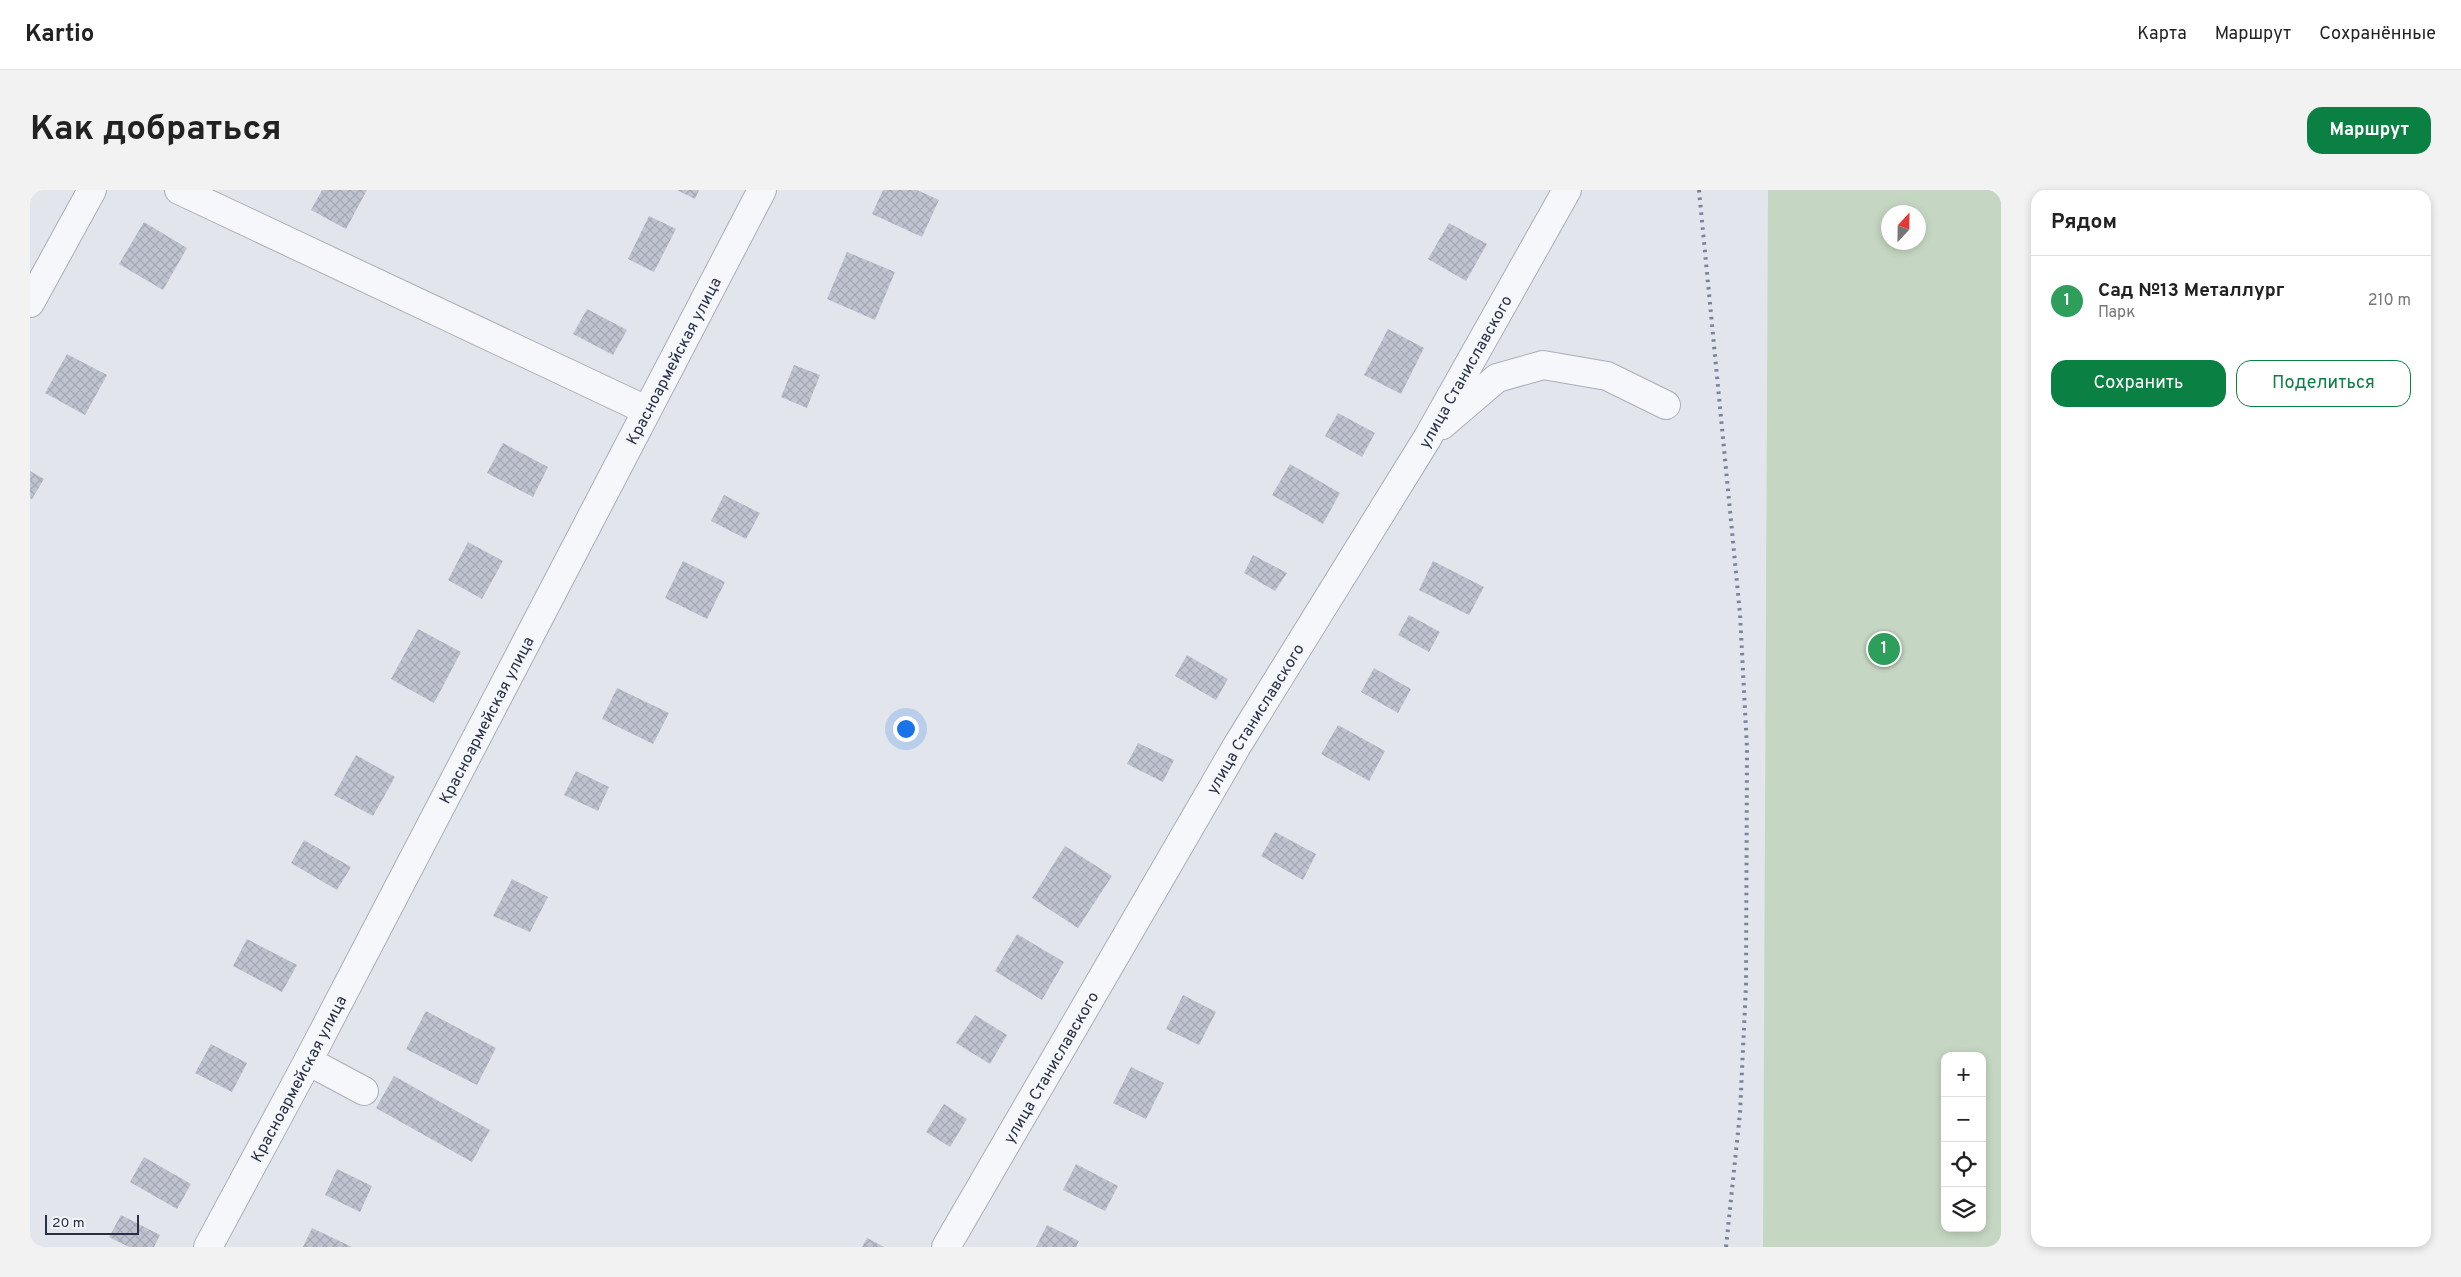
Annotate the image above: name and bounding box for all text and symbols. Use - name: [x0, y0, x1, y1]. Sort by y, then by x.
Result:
- text: Kartio: [25, 20, 94, 50]
- text: Карта: [2137, 23, 2187, 46]
- text: Маршрут: [2215, 23, 2291, 46]
- text: Сохранённые: [2319, 23, 2436, 46]
- button: Маршрут: [2307, 107, 2431, 154]
- text: Как добраться: [30, 108, 282, 152]
- north arrow: [1881, 205, 1926, 250]
- text: Рядом: [2051, 209, 2117, 236]
- street label: Красноармейская улица: [623, 274, 727, 449]
- text: Сад №13 Металлург: [2098, 279, 2285, 303]
- text: 1: [2064, 291, 2070, 311]
- text: 210 m: [2368, 291, 2411, 311]
- street label: улица Станиславского: [1415, 292, 1518, 453]
- text: Парк: [2098, 303, 2135, 323]
- button: Сохранить: [2051, 360, 2226, 407]
- button: Поделиться: [2236, 360, 2411, 407]
- pin: 1: [1868, 630, 1900, 668]
- street label: Красноармейская улица: [436, 634, 540, 808]
- street label: улица Станиславского: [1203, 641, 1310, 798]
- your location: [893, 716, 919, 742]
- street label: улица Станиславского: [1000, 988, 1104, 1148]
- street label: Красноармейская улица: [247, 993, 352, 1166]
- map controls: [1941, 1052, 1986, 1232]
- button: +: [1941, 1052, 1986, 1097]
- button: −: [1941, 1097, 1986, 1142]
- button: locate: [1941, 1142, 1986, 1187]
- button: layers: [1941, 1187, 1986, 1232]
- scale bar: [45, 1212, 139, 1235]
- text: 20 m: [52, 1215, 85, 1232]

